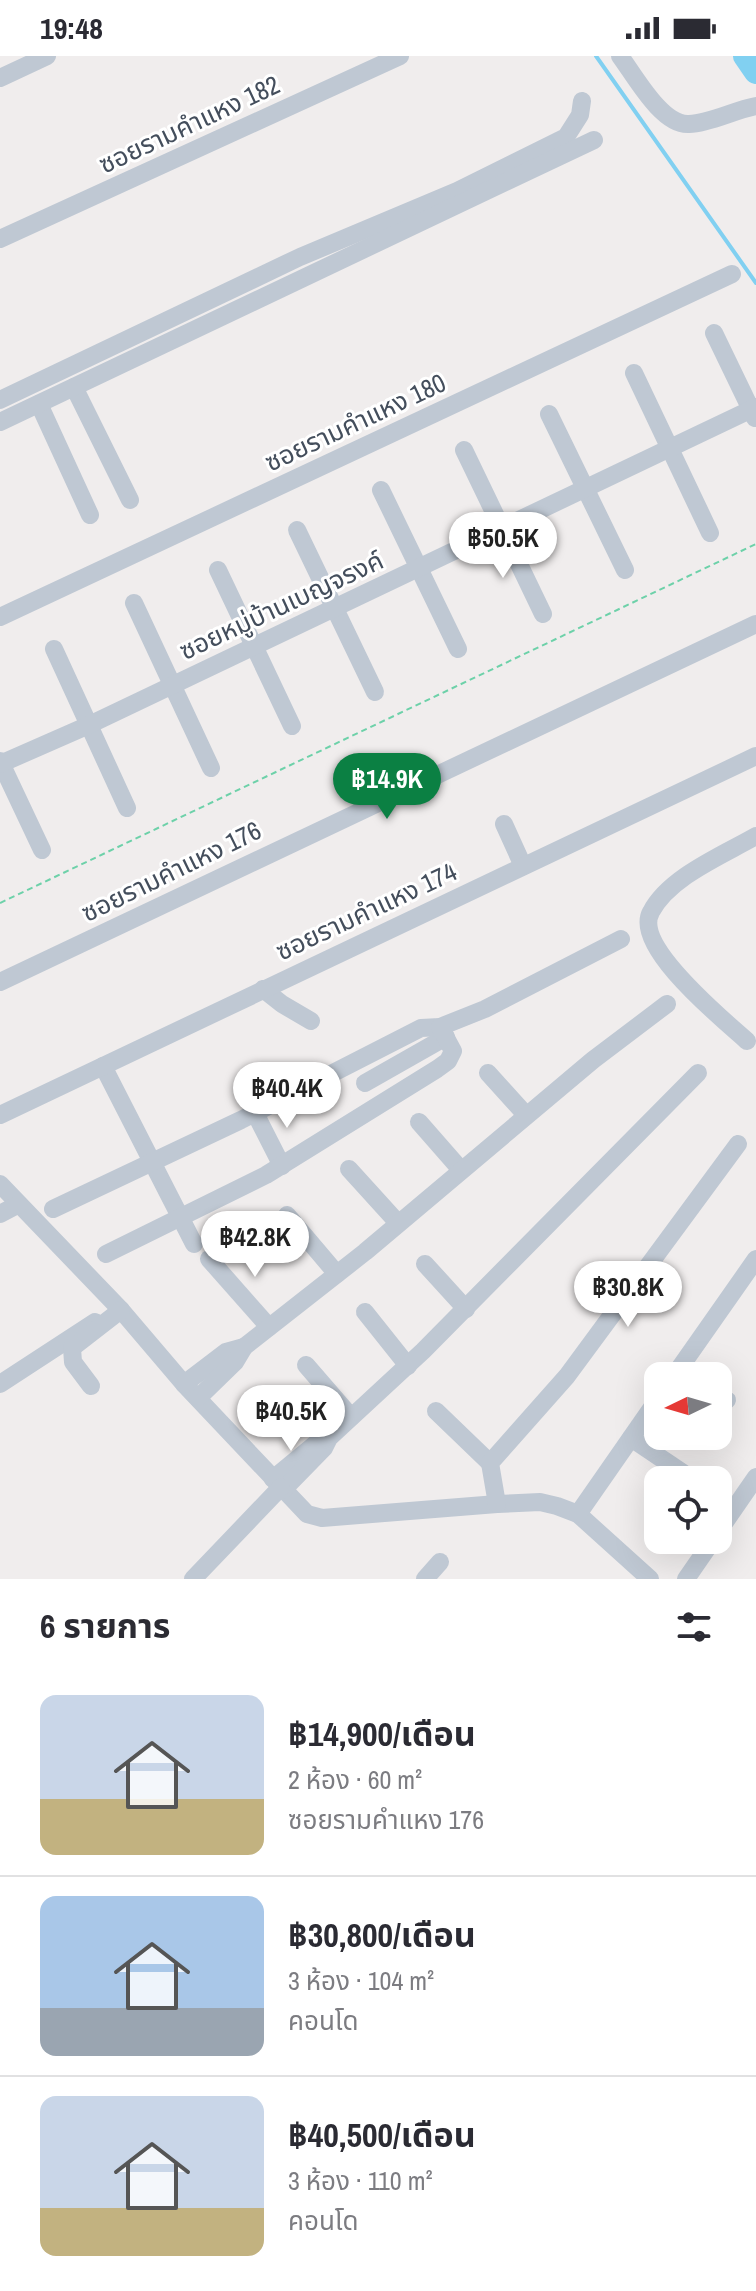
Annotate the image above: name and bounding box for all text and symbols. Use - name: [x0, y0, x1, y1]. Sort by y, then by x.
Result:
- text: 19:48: [40, 8, 103, 48]
- street label: ซอยรามคำแหง 182: [93, 67, 285, 181]
- street label: ซอยรามคำแหง 180: [259, 365, 451, 479]
- pin: ฿50.5K: [438, 512, 568, 580]
- text: ฿50.5K: [467, 520, 539, 555]
- street label: ซอยหมู่บ้านเบญจรงค์: [173, 542, 389, 668]
- pin: ฿14.9K: [322, 753, 452, 821]
- text: ฿14.9K: [351, 761, 423, 796]
- street label: ซอยรามคำแหง 176: [75, 812, 267, 930]
- street label: ซอยรามคำแหง 174: [270, 854, 462, 968]
- pin: ฿40.4K: [222, 1062, 352, 1130]
- text: ฿40.4K: [251, 1070, 323, 1105]
- pin: ฿42.8K: [190, 1211, 320, 1279]
- text: ฿42.8K: [219, 1219, 291, 1254]
- pin: ฿30.8K: [563, 1261, 693, 1329]
- text: ฿30.8K: [592, 1269, 664, 1304]
- north arrow: [644, 1362, 732, 1450]
- map controls: [644, 1362, 732, 1554]
- pin: ฿40.5K: [226, 1385, 356, 1453]
- text: ฿40.5K: [255, 1393, 327, 1428]
- button: locate: [644, 1466, 732, 1554]
- text: 6 รายการ: [40, 1603, 170, 1649]
- icon: filters: [672, 1605, 716, 1649]
- text: ฿14,900/เดือน: [288, 1711, 476, 1757]
- icon: home: [104, 1727, 200, 1823]
- text: 2 ห้อง · 60 m²: [288, 1762, 422, 1797]
- text: ซอยรามคำแหง 176: [288, 1802, 484, 1837]
- text: ฿30,800/เดือน: [288, 1912, 476, 1958]
- icon: home: [104, 1928, 200, 2024]
- text: 3 ห้อง · 104 m²: [288, 1963, 434, 1998]
- text: คอนโด: [288, 2003, 359, 2038]
- text: ฿40,500/เดือน: [288, 2112, 476, 2158]
- icon: home: [104, 2128, 200, 2224]
- text: 3 ห้อง · 110 m²: [288, 2163, 433, 2198]
- text: คอนโด: [288, 2203, 359, 2238]

